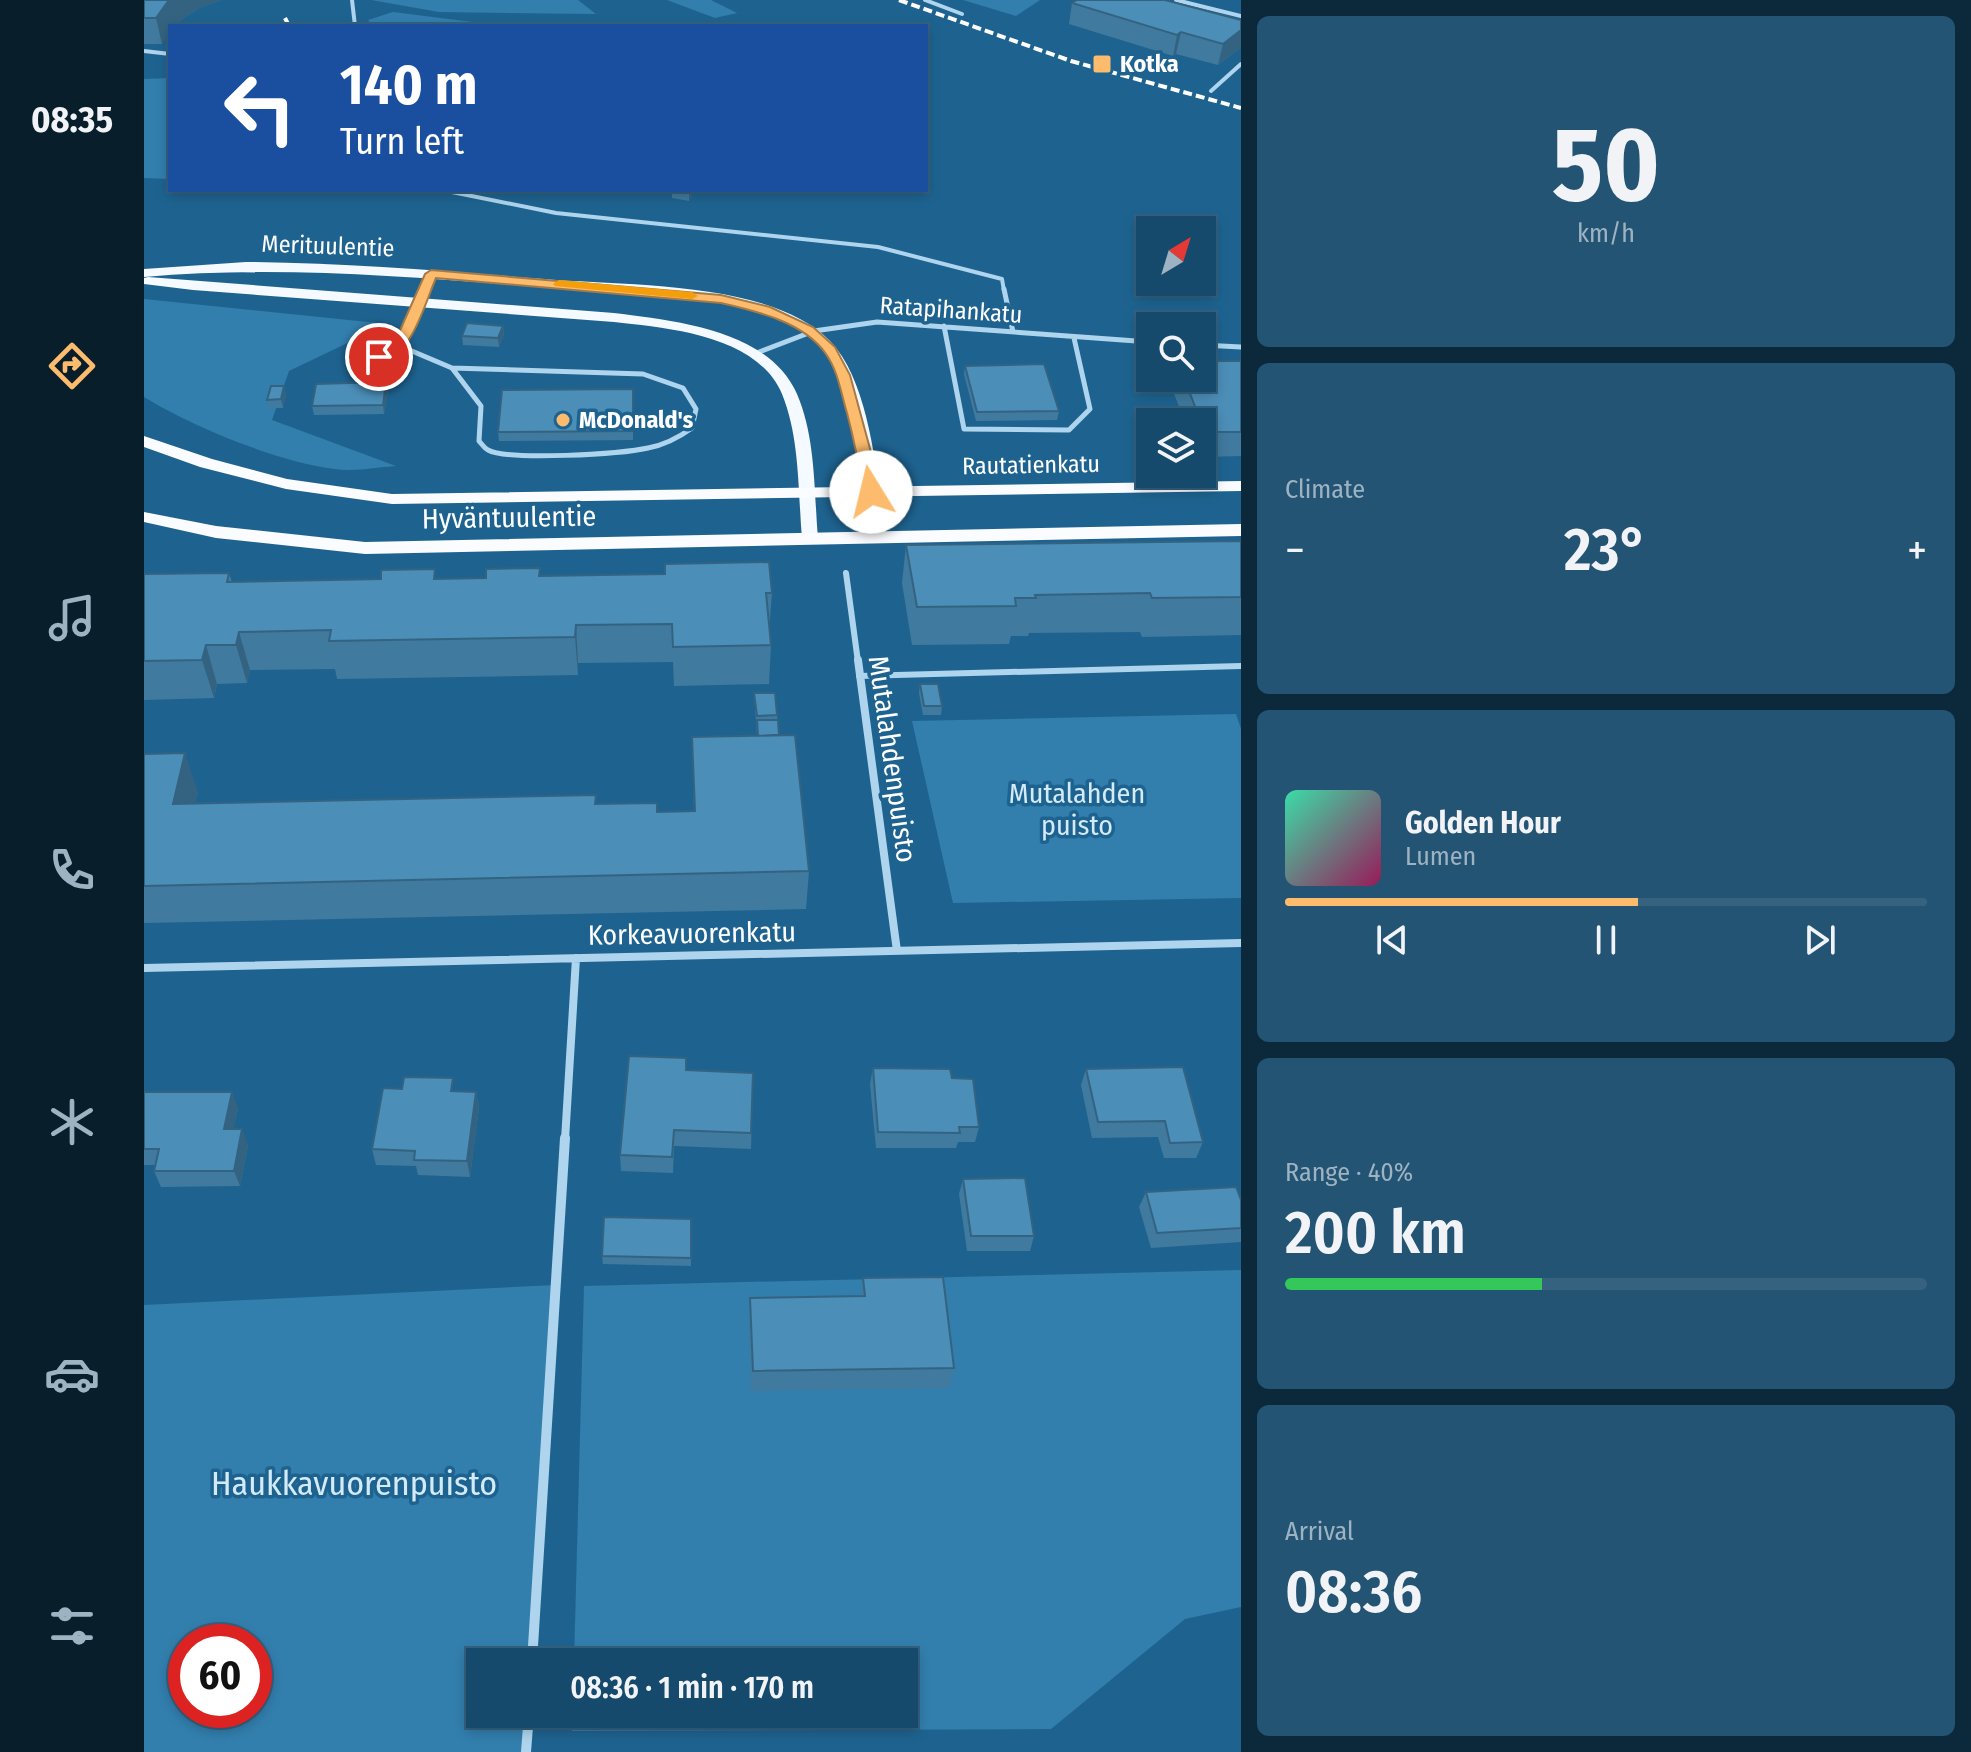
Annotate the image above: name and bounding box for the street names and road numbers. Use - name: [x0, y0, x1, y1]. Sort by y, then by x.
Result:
- street label: Merituulentie: [261, 230, 395, 262]
- street label: Ratapihankatu: [879, 291, 1023, 329]
- street label: Rautatienkatu: [962, 450, 1100, 480]
- street label: Hyväntuulentie: [422, 499, 596, 536]
- street label: Mutalahdenpuisto: [862, 654, 923, 865]
- street label: Korkeavuorenkatu: [588, 915, 796, 952]

